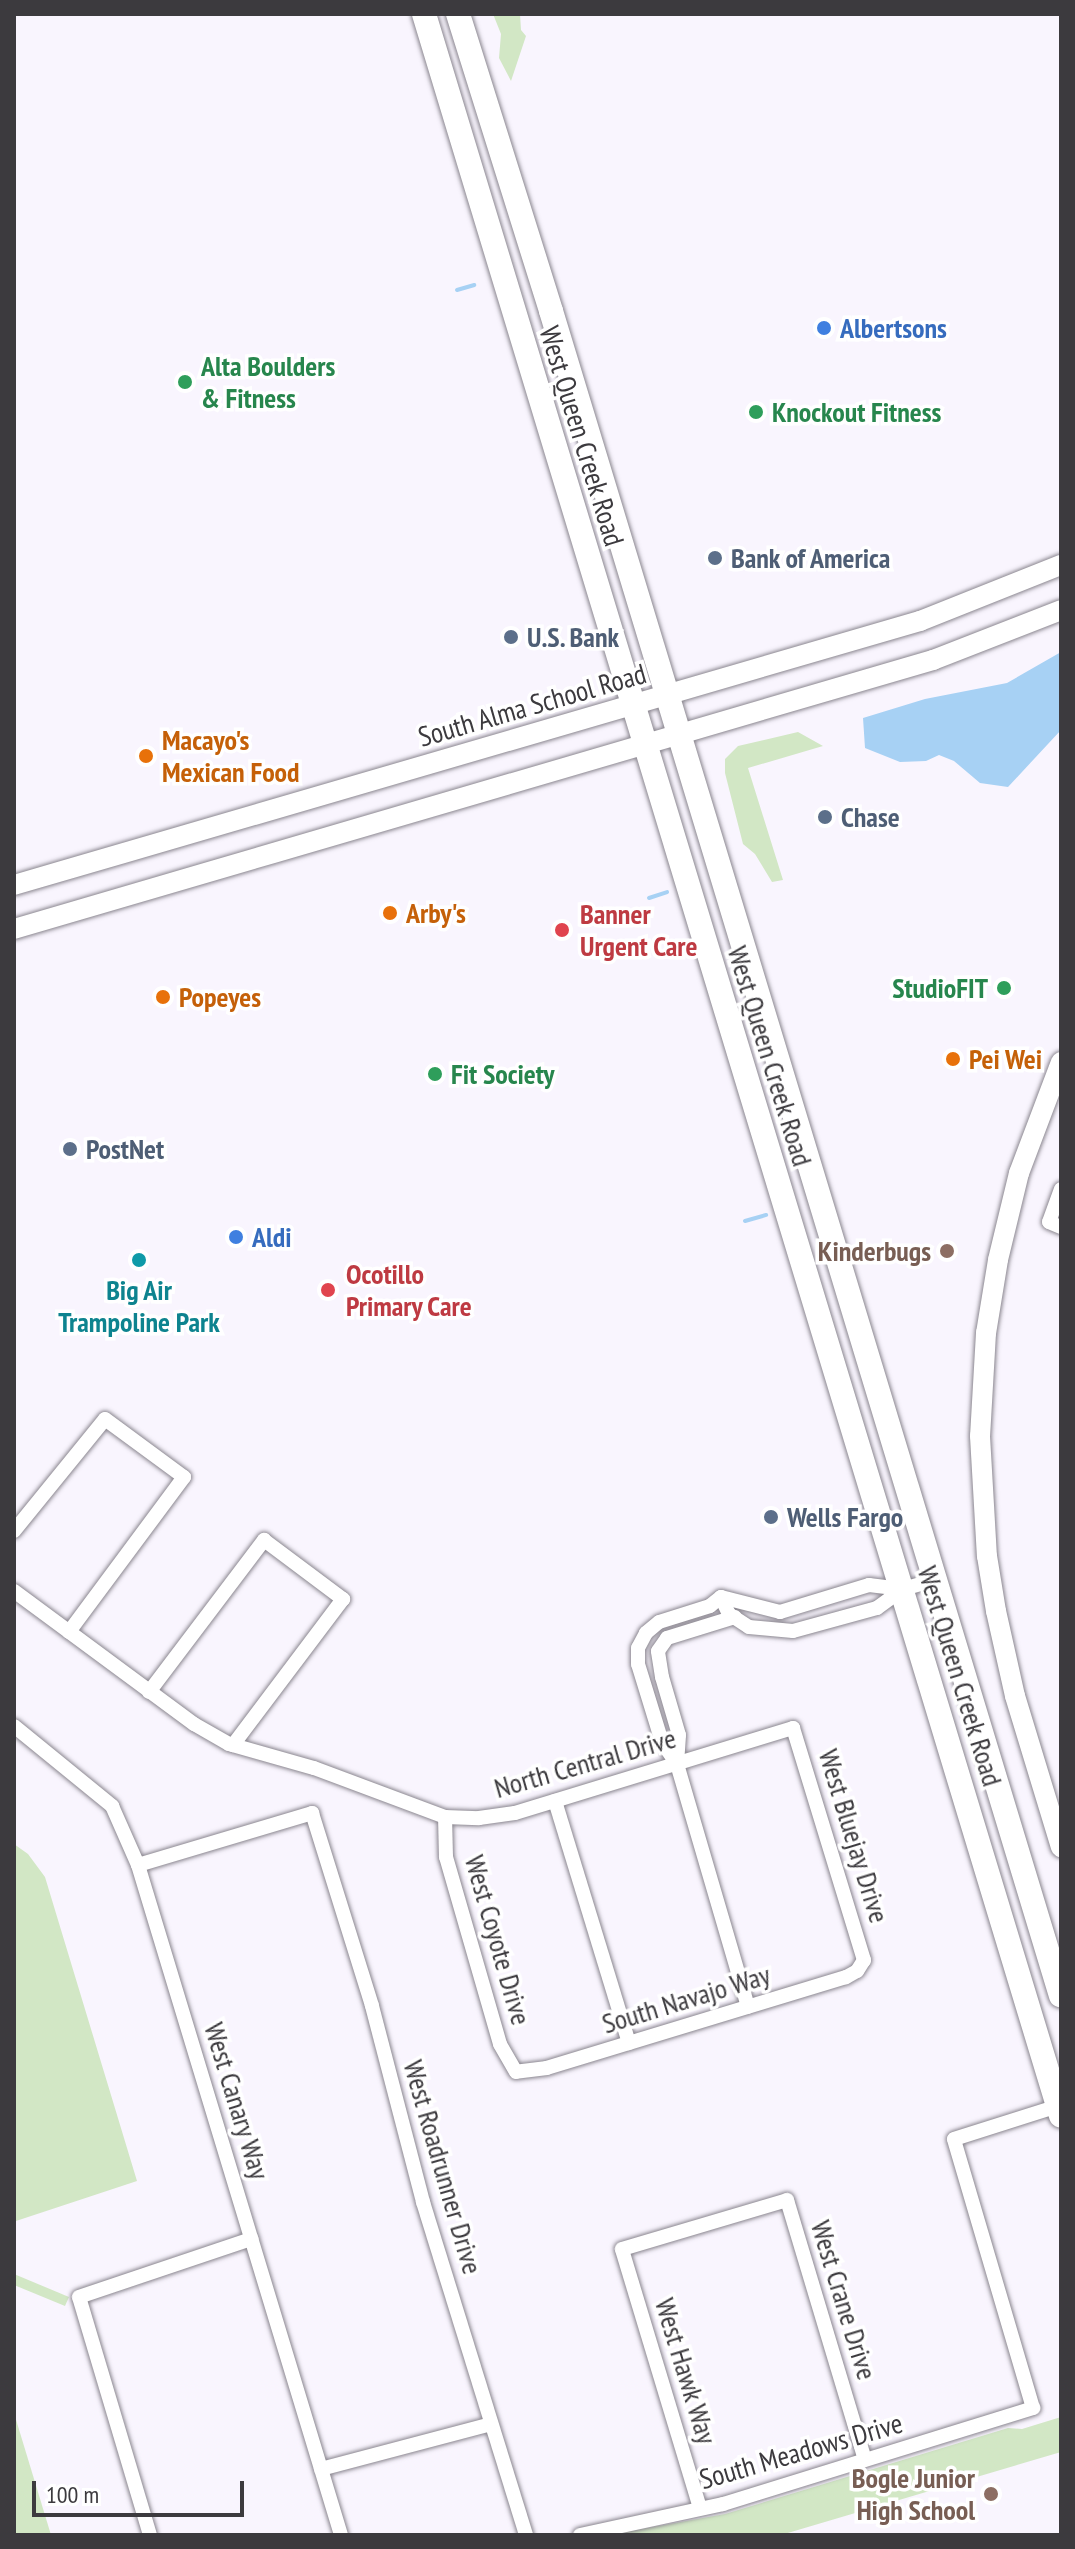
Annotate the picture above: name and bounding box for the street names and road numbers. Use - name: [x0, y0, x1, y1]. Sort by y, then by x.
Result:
- street label: West Queen Creek Road: [532, 322, 632, 550]
- street label: South Alma School Road: [414, 656, 650, 754]
- street label: West Queen Creek Road: [720, 942, 820, 1170]
- street label: West Queen Creek Road: [910, 1562, 1010, 1790]
- street label: North Central Drive: [490, 1721, 680, 1805]
- street label: West Bluejay Drive: [812, 1745, 896, 1927]
- street label: West Coyote Drive: [458, 1851, 538, 2029]
- street label: South Navajo Way: [598, 1957, 774, 2041]
- street label: West Canary Way: [197, 2018, 277, 2184]
- street label: West Roadrunner Drive: [396, 2056, 490, 2278]
- street label: West Crane Drive: [804, 2216, 884, 2384]
- street label: West Hawk Way: [648, 2294, 724, 2448]
- street label: South Meadows Drive: [696, 2406, 906, 2496]

